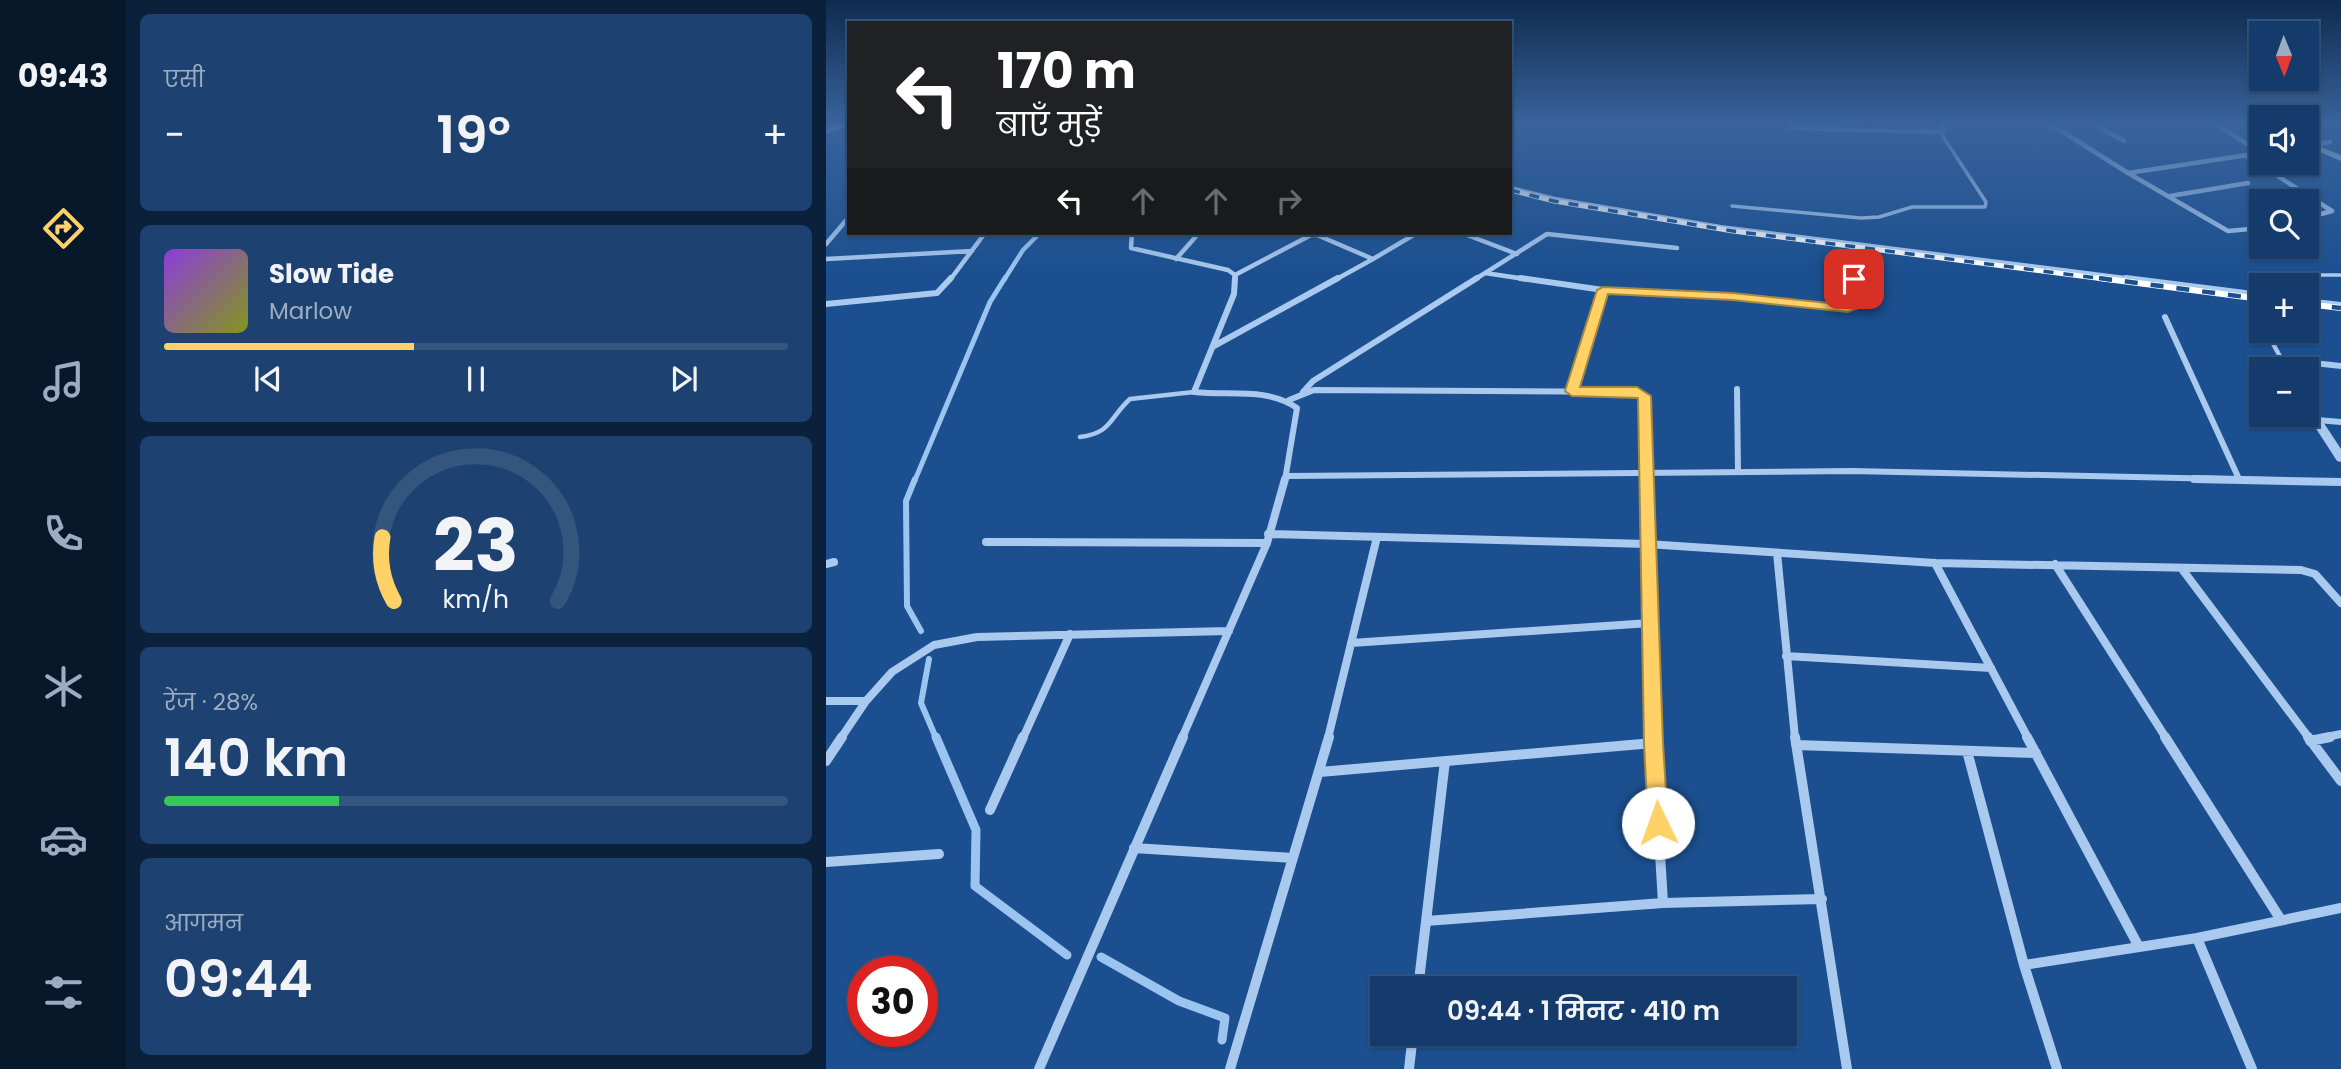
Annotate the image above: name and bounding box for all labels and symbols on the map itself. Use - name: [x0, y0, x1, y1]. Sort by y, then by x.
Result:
- north arrow: [2249, 21, 2319, 91]
- pin: [1824, 249, 1884, 309]
- position arrow: [1621, 786, 1695, 860]
- speed limit sign: 30: [847, 956, 938, 1047]

